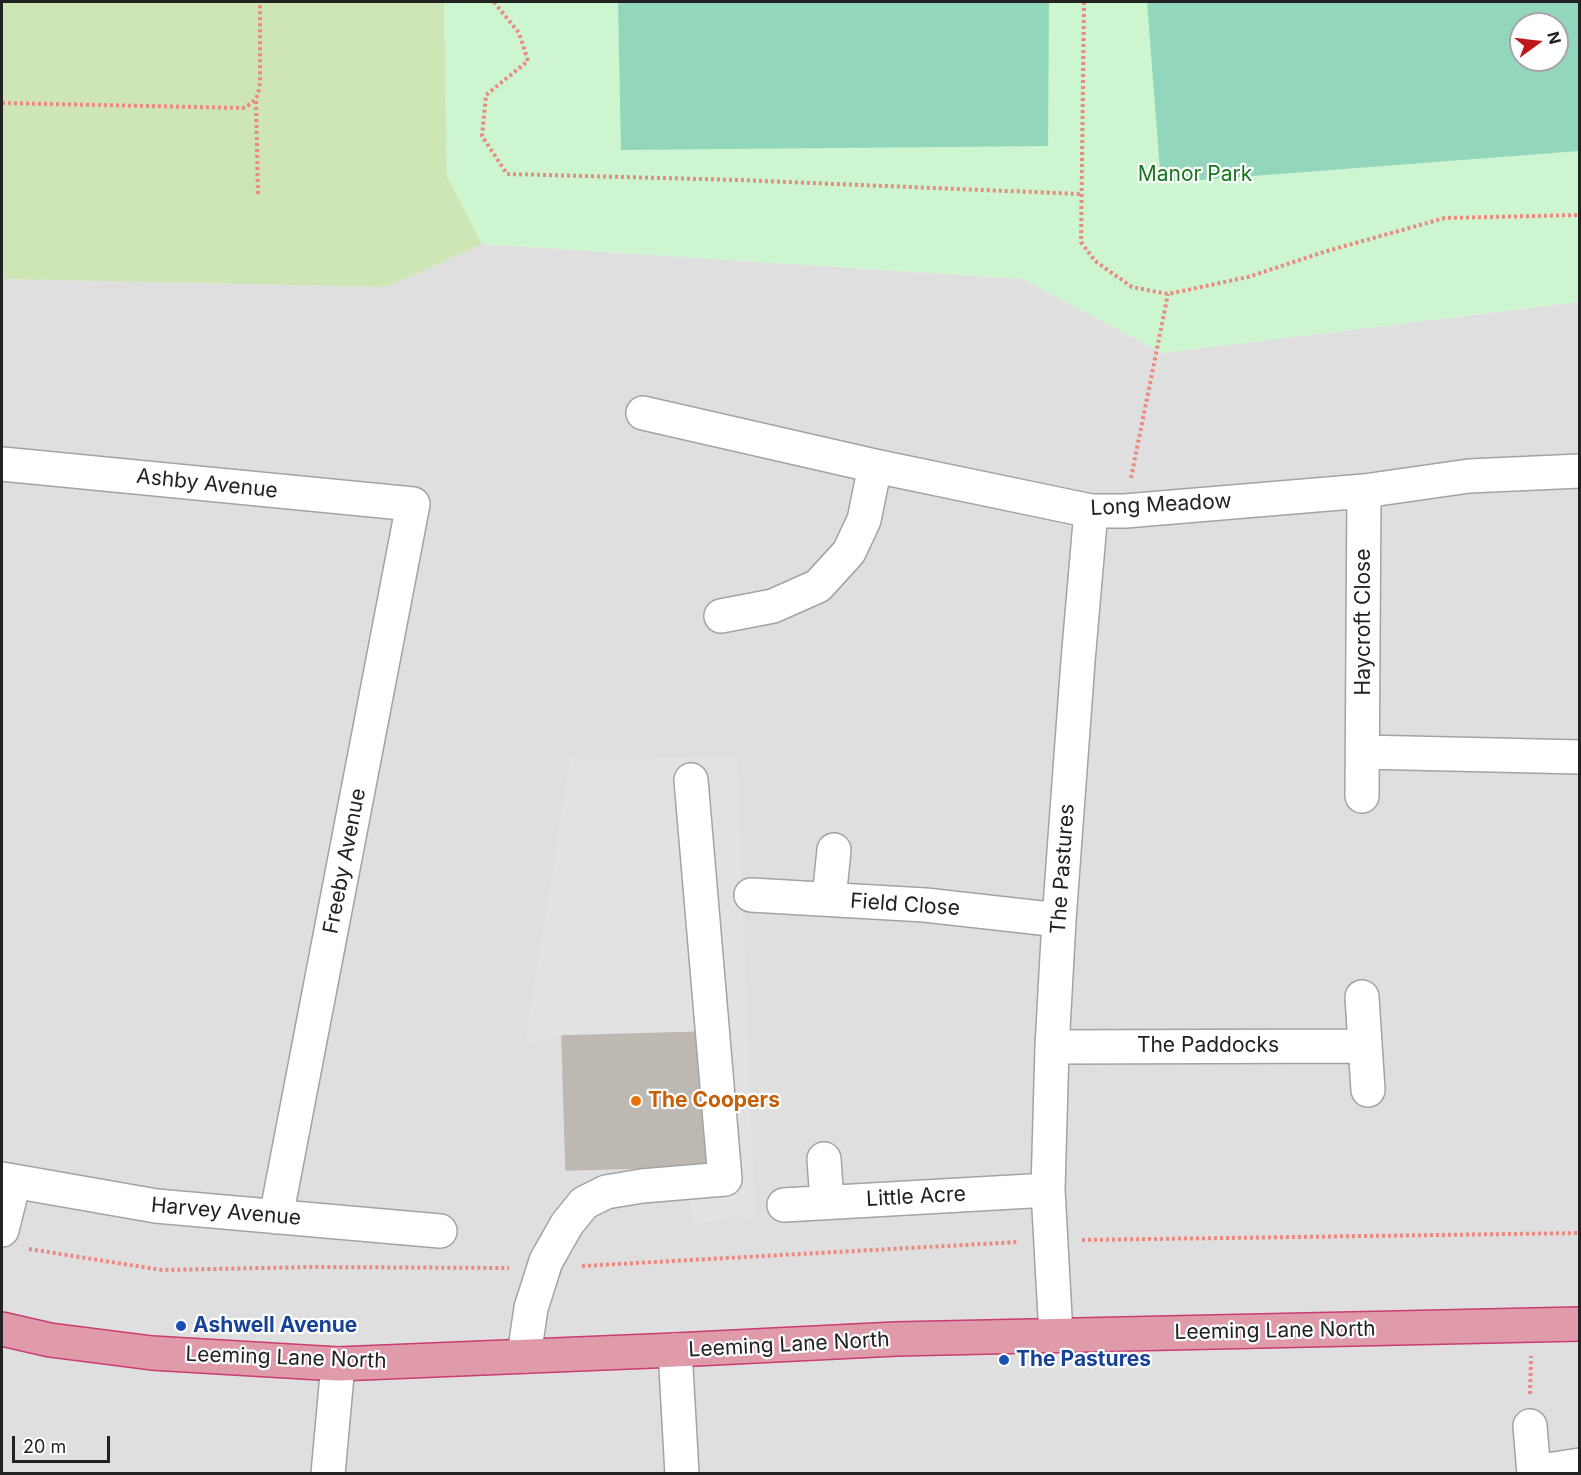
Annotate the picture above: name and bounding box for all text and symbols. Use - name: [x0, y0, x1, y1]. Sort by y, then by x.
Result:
- north arrow: [1509, 12, 1569, 72]
- text: N: [1543, 29, 1566, 46]
- park label: Manor Park: [1138, 162, 1252, 188]
- street label: Ashby Avenue: [135, 464, 279, 504]
- street label: Long Meadow: [1090, 489, 1232, 521]
- street label: Haycroft Close: [1351, 549, 1377, 695]
- street label: Freeby Avenue: [319, 786, 371, 936]
- street label: The Pastures: [1046, 803, 1080, 935]
- street label: Field Close: [849, 889, 961, 921]
- street label: The Paddocks: [1137, 1033, 1279, 1059]
- place label: The Coopers: [648, 1088, 780, 1114]
- marker: The Coopers: [629, 1094, 643, 1108]
- street label: Little Acre: [866, 1182, 966, 1212]
- street label: Harvey Avenue: [150, 1193, 302, 1231]
- place label: Ashwell Avenue: [193, 1313, 357, 1339]
- street label: Leeming Lane North: [1174, 1317, 1376, 1345]
- marker: Ashwell Avenue: [174, 1319, 188, 1333]
- street label: Leeming Lane North: [688, 1327, 890, 1363]
- street label: Leeming Lane North: [185, 1342, 387, 1374]
- place label: The Pastures: [1016, 1347, 1151, 1373]
- marker: The Pastures: [997, 1353, 1011, 1367]
- scale bar: [15, 1424, 112, 1462]
- text: 20 m: [23, 1436, 66, 1457]

